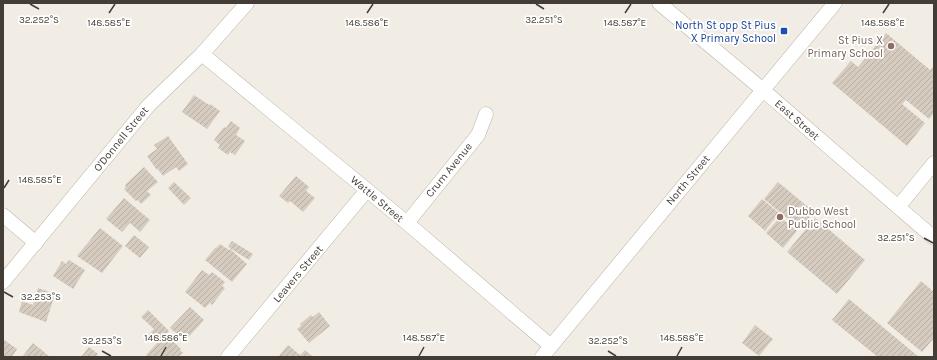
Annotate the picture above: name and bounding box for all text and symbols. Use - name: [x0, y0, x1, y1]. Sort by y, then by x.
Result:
- text: 32.252°S: [19, 14, 59, 26]
- text: 32.251°S: [525, 14, 563, 26]
- text: 148.585°E: [87, 17, 131, 29]
- text: 148.586°E: [345, 17, 389, 29]
- text: 148.587°E: [604, 17, 646, 29]
- text: 148.588°E: [861, 17, 905, 29]
- place label: North St opp St Pius X Primary School: [675, 19, 776, 45]
- marker: North St opp St Pius X Primary School: [779, 26, 789, 36]
- place label: St Pius X Primary School: [808, 34, 883, 60]
- marker: St Pius X Primary School: [886, 41, 896, 51]
- street label: East Street: [772, 97, 822, 143]
- street label: O'Donnell Street: [91, 104, 151, 174]
- street label: Crum Avenue: [423, 140, 475, 200]
- street label: North Street: [663, 152, 713, 208]
- street label: Wattle Street: [348, 173, 406, 225]
- text: 148.585°E: [18, 174, 62, 186]
- place label: Dubbo West Public School: [788, 205, 856, 231]
- marker: Dubbo West Public School: [775, 212, 785, 222]
- text: 32.251°S: [877, 232, 915, 244]
- street label: Leavers Street: [270, 243, 326, 305]
- text: 32.253°S: [21, 291, 61, 303]
- text: 148.586°E: [144, 332, 188, 344]
- text: 148.587°E: [403, 332, 445, 344]
- text: 148.588°E: [660, 332, 704, 344]
- text: 32.253°S: [82, 335, 122, 347]
- text: 32.252°S: [588, 335, 628, 347]

